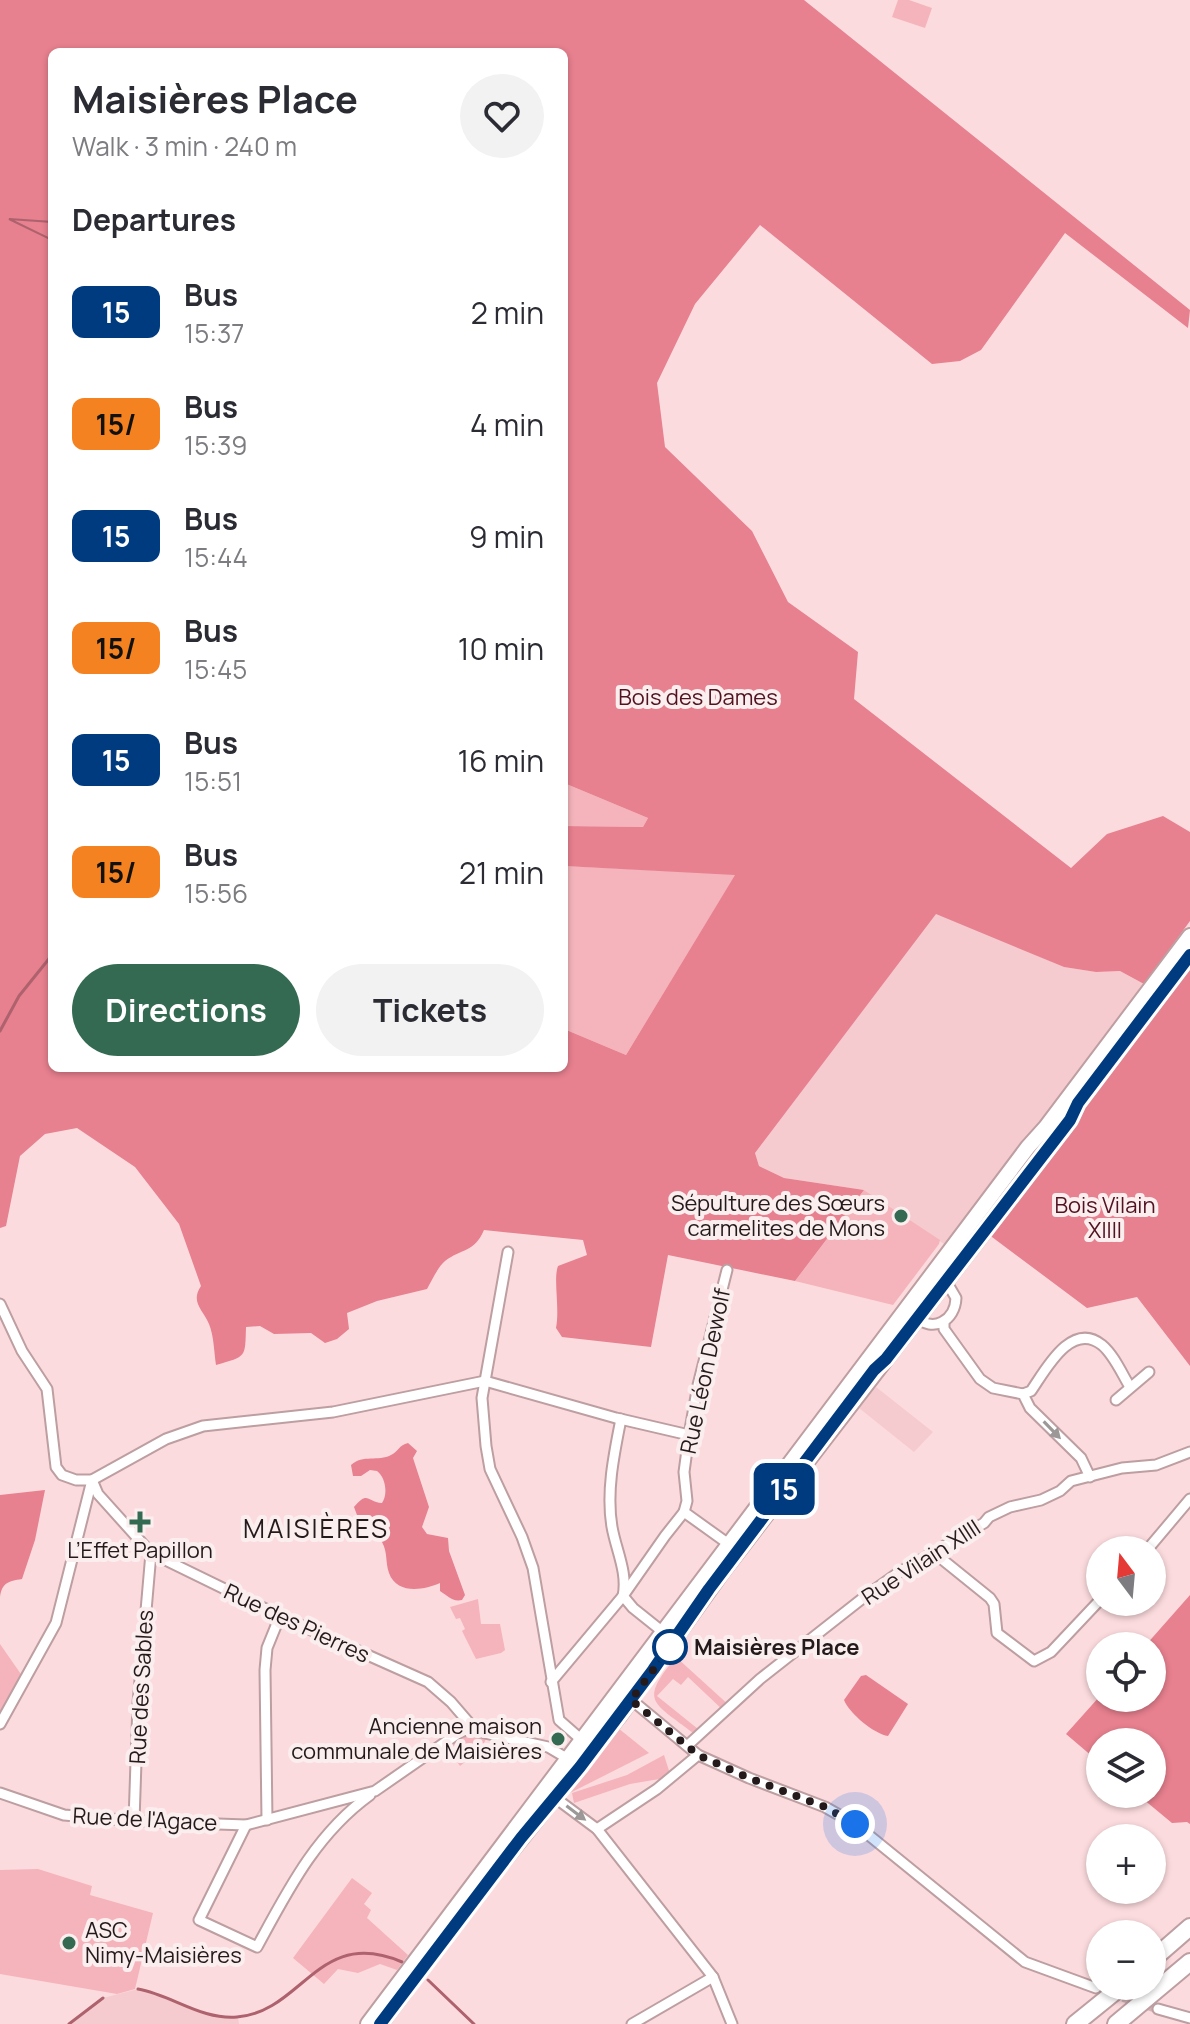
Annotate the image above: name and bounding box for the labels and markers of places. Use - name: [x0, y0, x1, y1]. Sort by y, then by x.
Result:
- place label: Sépulture des Sœurs carmelites de Mons: [671, 1188, 885, 1243]
- marker: Sépulture des Sœurs carmelites de Mons: [892, 1207, 910, 1225]
- marker: L’Effet Papillon: [129, 1511, 151, 1533]
- place label: L’Effet Papillon: [67, 1535, 213, 1565]
- marker: Maisières Place: [653, 1630, 687, 1664]
- place label: Maisières Place: [694, 1632, 860, 1662]
- place label: Ancienne maison communale de Maisières: [291, 1711, 542, 1766]
- marker: Ancienne maison communale de Maisières: [549, 1730, 567, 1748]
- place label: ASC Nimy-Maisières: [85, 1915, 242, 1970]
- marker: ASC Nimy-Maisières: [60, 1934, 78, 1952]

